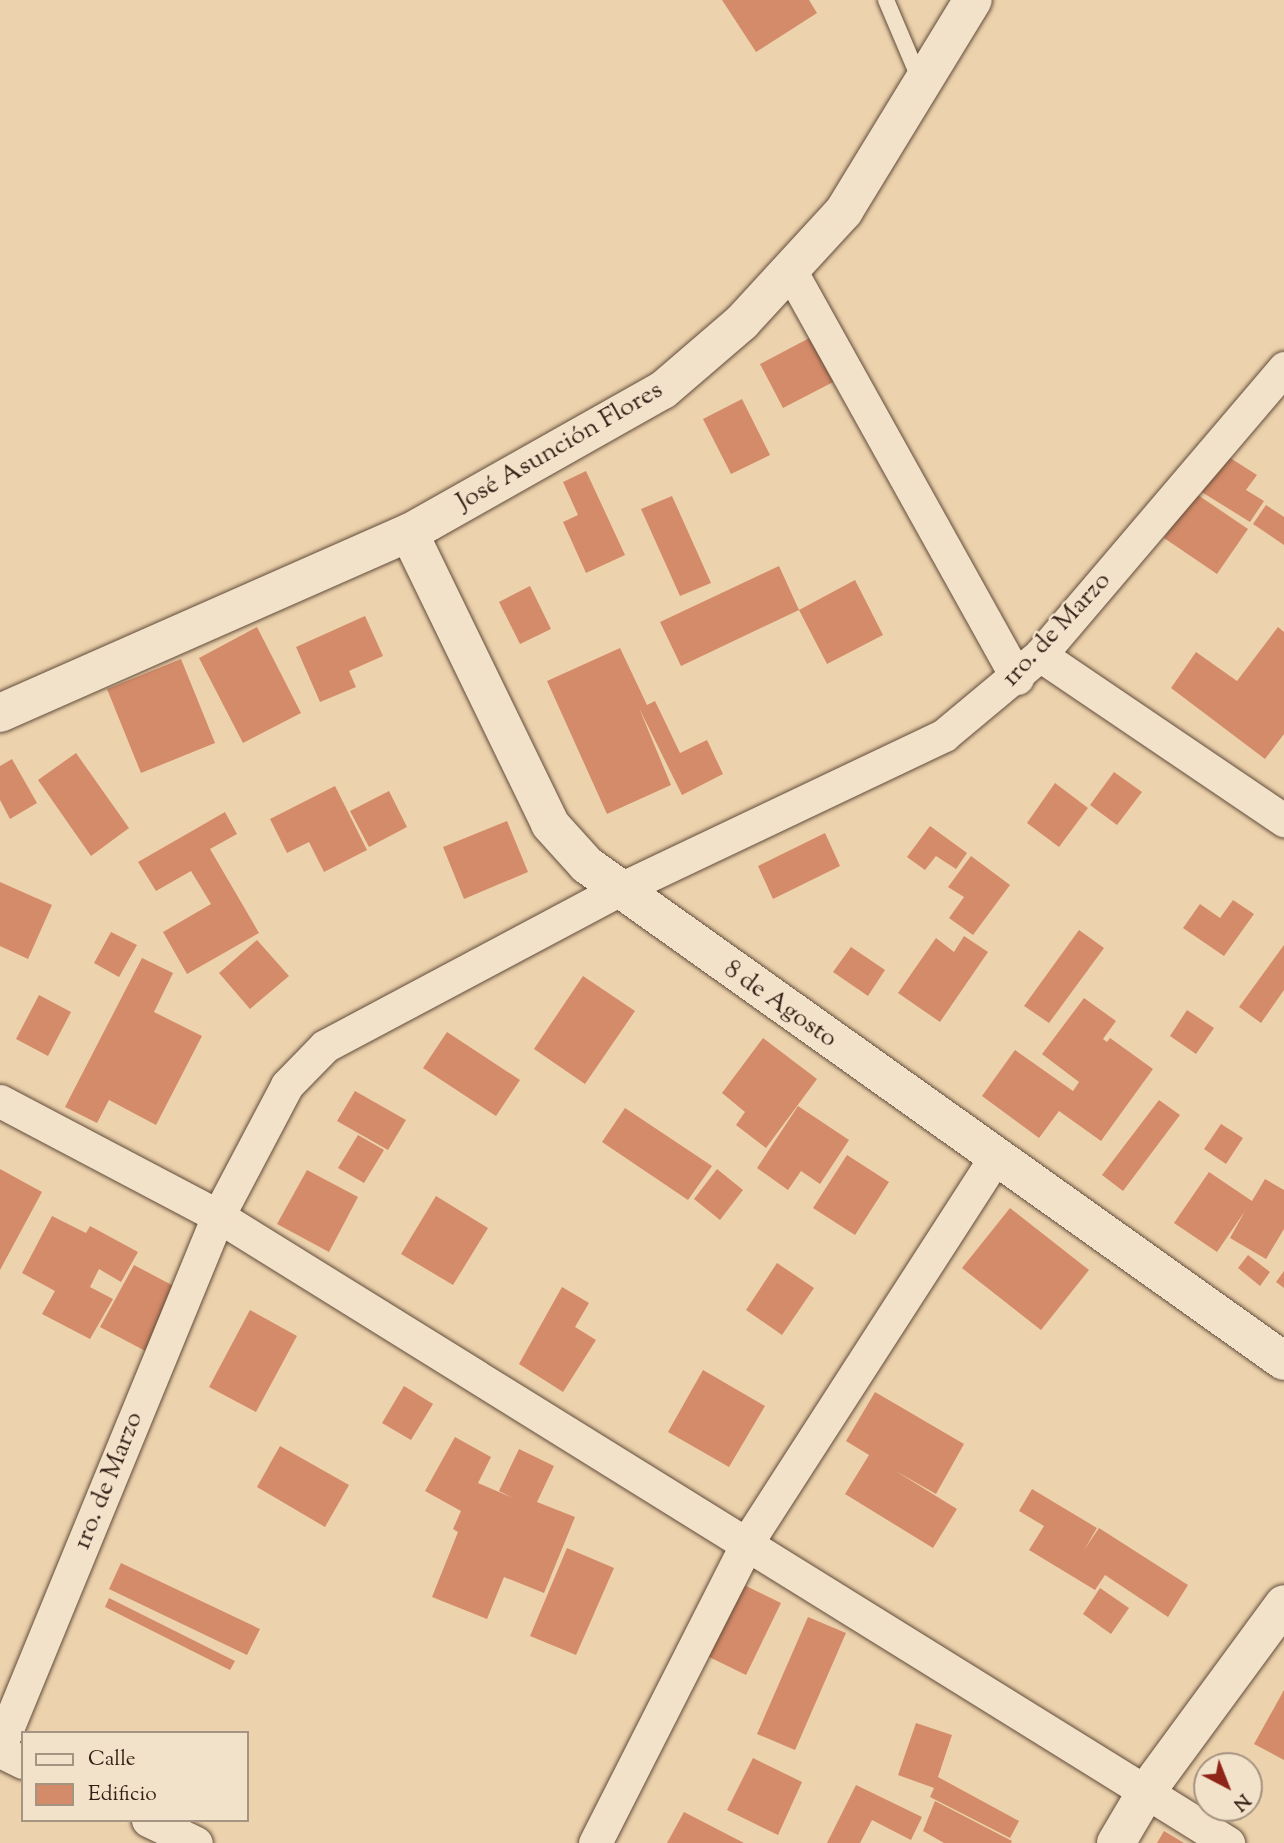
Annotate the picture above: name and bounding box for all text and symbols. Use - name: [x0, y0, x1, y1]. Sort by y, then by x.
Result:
- street label: José Asunción Flores: [451, 375, 669, 519]
- street label: 1ro. de Marzo: [996, 566, 1118, 694]
- street label: 8 de Agosto: [717, 955, 843, 1055]
- street label: 1ro. de Marzo: [67, 1408, 151, 1554]
- legend: [21, 1731, 248, 1822]
- text: Calle: [88, 1745, 136, 1775]
- north arrow: [1193, 1752, 1263, 1822]
- text: Edificio: [88, 1780, 157, 1810]
- text: N: [1226, 1786, 1256, 1817]

